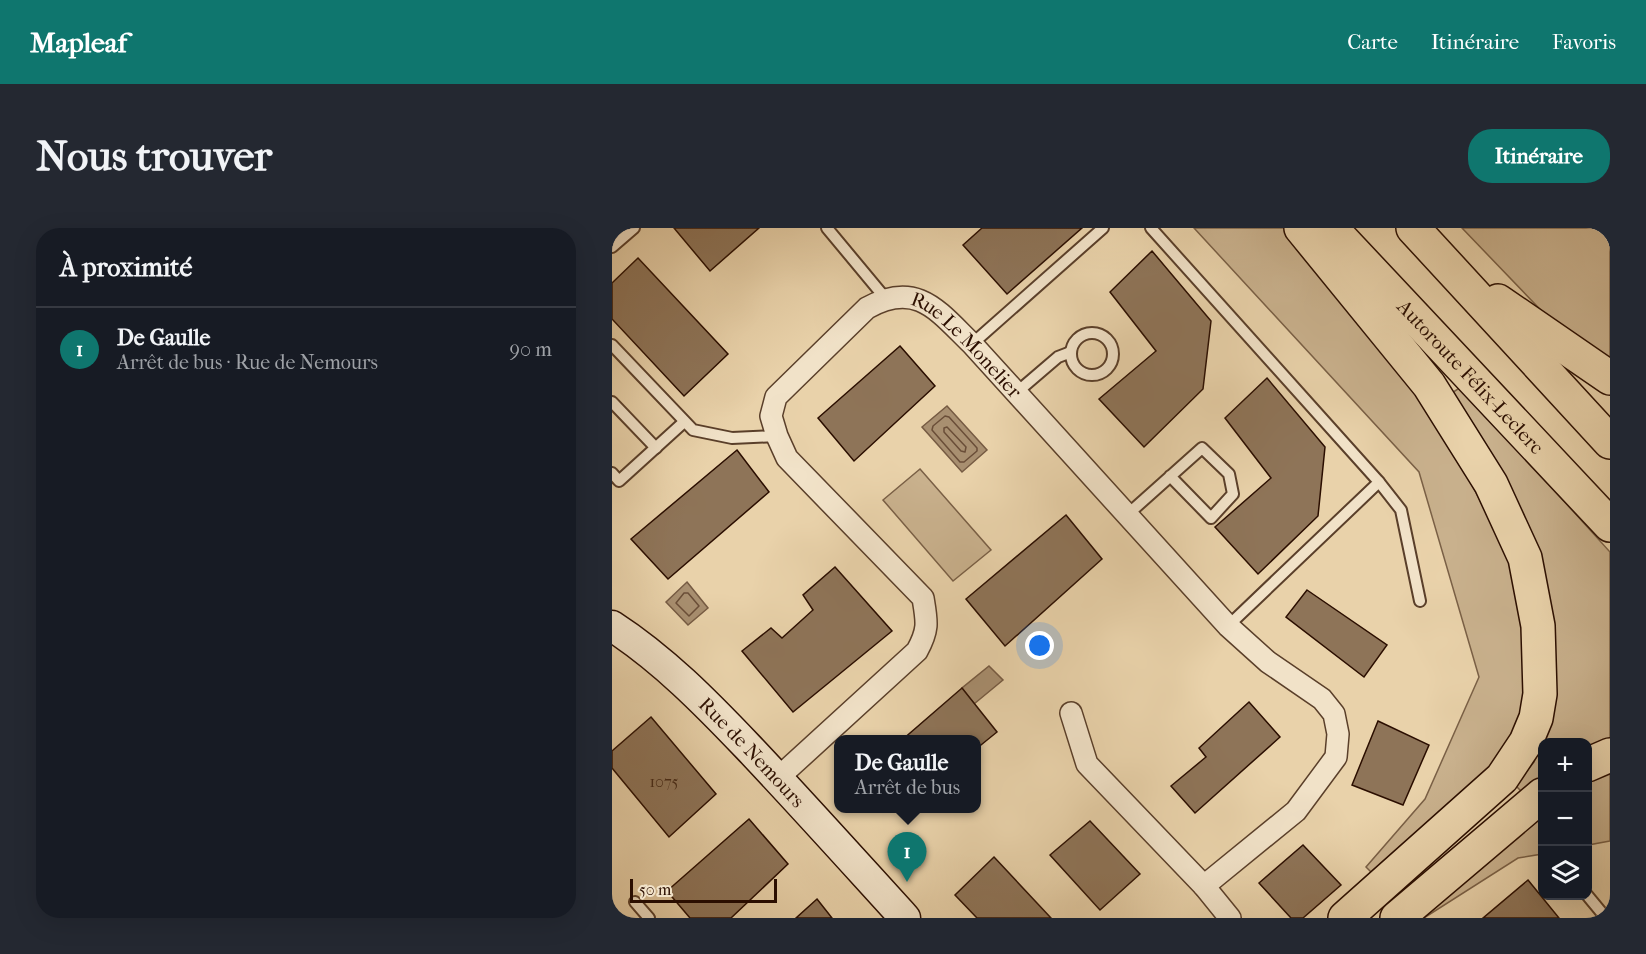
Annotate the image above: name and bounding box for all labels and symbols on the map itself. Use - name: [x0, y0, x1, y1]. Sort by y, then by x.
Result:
- street label: Rue Le Monelier: [908, 287, 1027, 403]
- street label: Autoroute Félix-Leclerc: [1392, 294, 1548, 459]
- your location: [1025, 631, 1054, 660]
- street label: Rue de Nemours: [694, 693, 809, 812]
- house number: 1075: [649, 772, 679, 791]
- pin: 1: [888, 832, 926, 882]
- scale bar: [630, 876, 777, 904]

